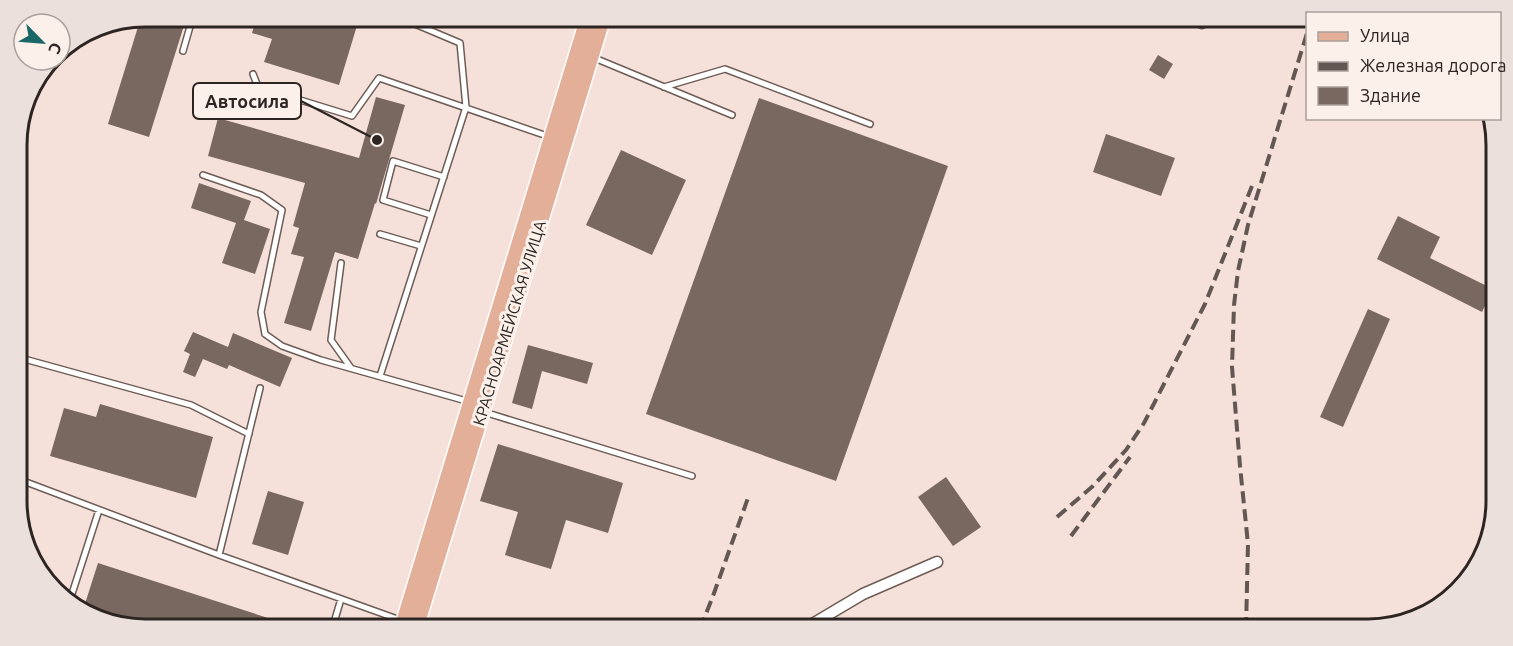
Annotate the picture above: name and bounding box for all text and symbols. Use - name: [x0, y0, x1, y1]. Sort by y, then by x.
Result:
- north arrow: [12, 12, 72, 72]
- legend: [1306, 12, 1501, 120]
- text: Улица: [1360, 25, 1410, 45]
- text: С: [45, 40, 66, 57]
- text: Железная дорога: [1360, 55, 1507, 75]
- callout: Автосила: [193, 83, 301, 119]
- text: Здание: [1360, 85, 1421, 105]
- text: Автосила: [205, 91, 289, 111]
- street label: КРАСНОАРМЕЙСКАЯ УЛИЦА: [468, 217, 549, 428]

